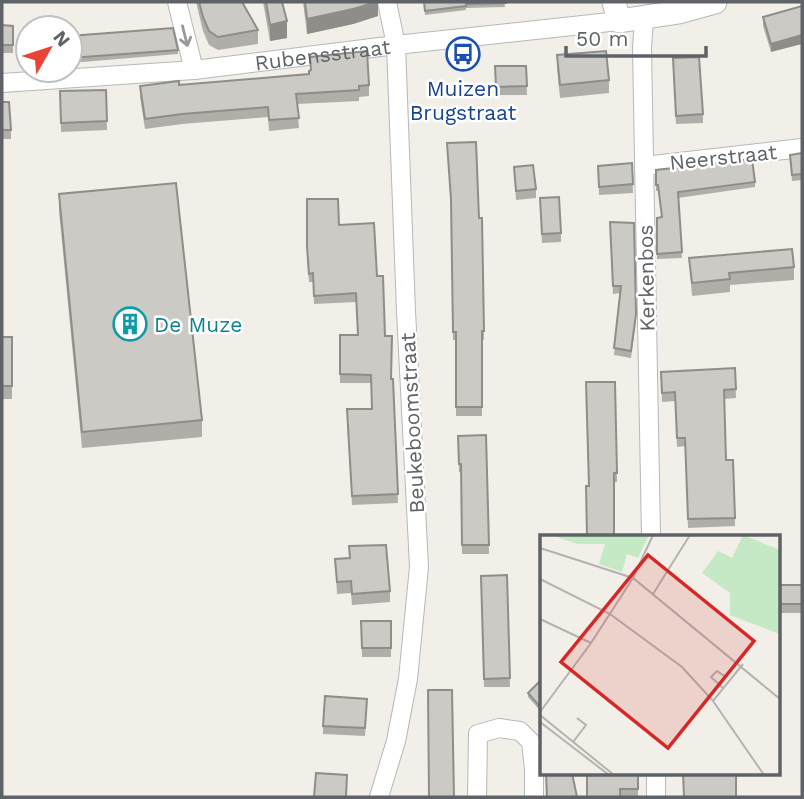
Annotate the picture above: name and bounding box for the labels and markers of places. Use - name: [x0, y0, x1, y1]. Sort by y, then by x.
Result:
- bus stop icon: Muizen Brugstraat: [444, 35, 482, 73]
- place label: Muizen Brugstraat: [410, 76, 517, 125]
- building icon: De Muze: [111, 305, 149, 343]
- place label: De Muze: [154, 312, 242, 337]

